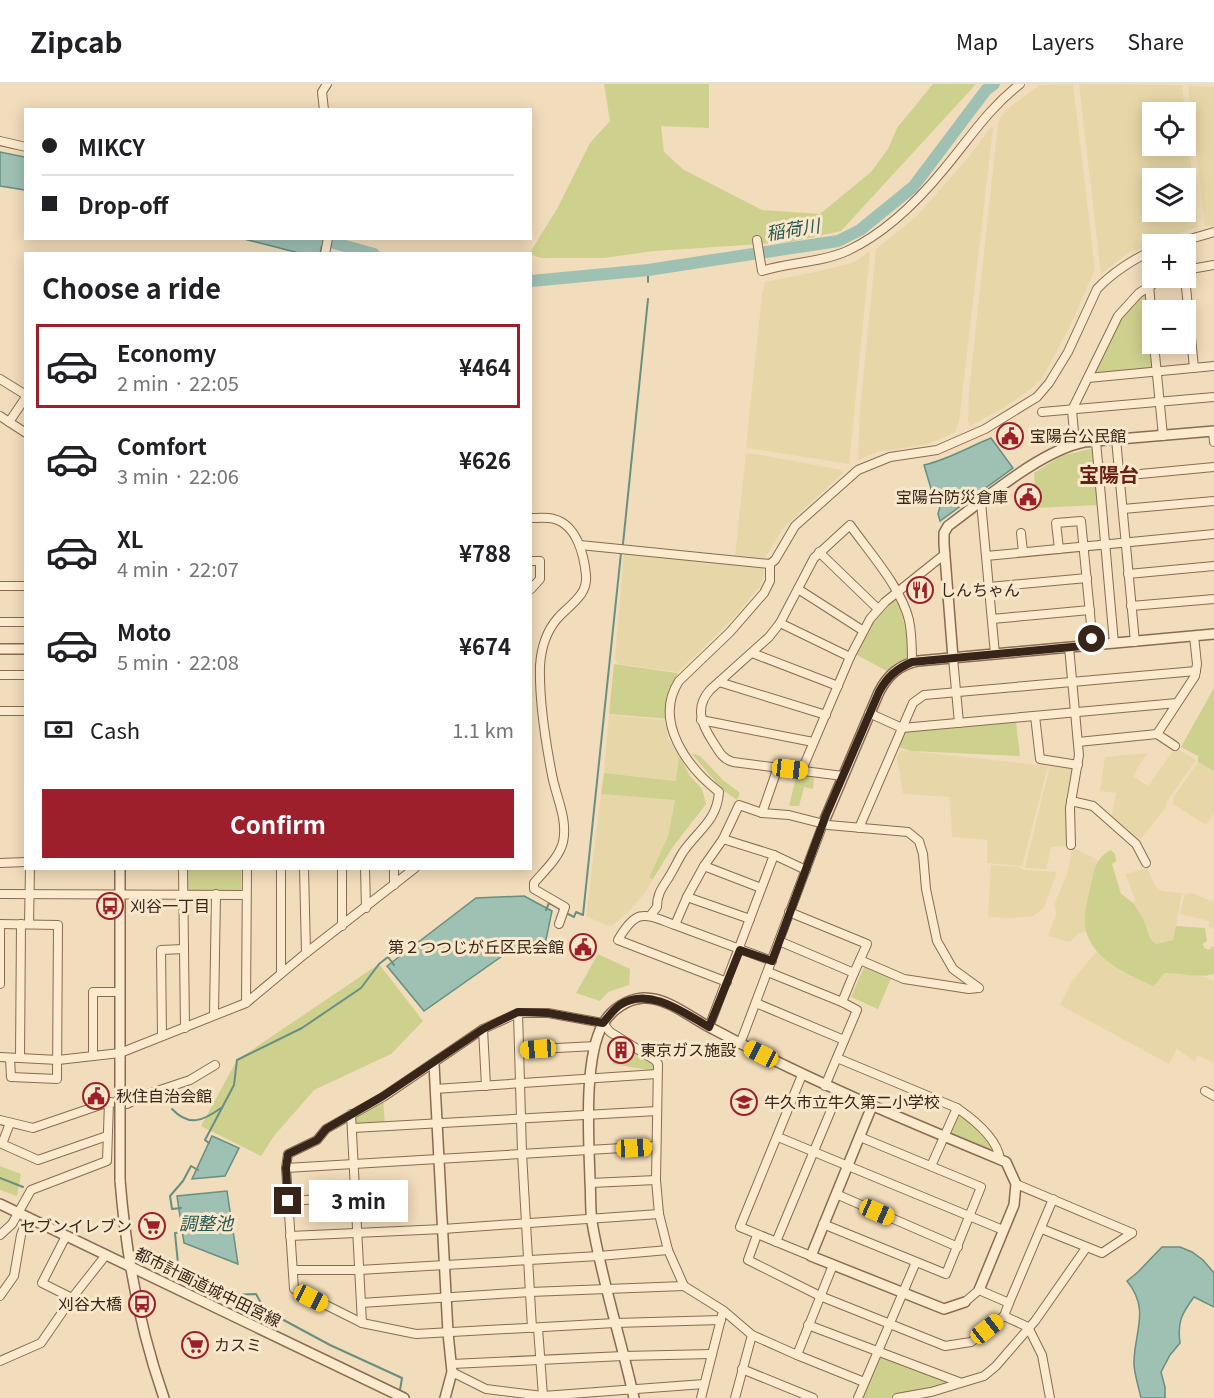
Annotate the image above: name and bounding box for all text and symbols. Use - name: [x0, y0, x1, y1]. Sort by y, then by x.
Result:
- text: Zipcab: [30, 21, 123, 61]
- text: Map: [956, 26, 998, 56]
- text: Layers: [1031, 26, 1094, 56]
- text: Share: [1127, 26, 1184, 56]
- map controls: [1142, 102, 1196, 354]
- button: locate: [1142, 102, 1196, 156]
- text: MIKCY: [78, 130, 145, 162]
- button: layers: [1142, 168, 1196, 222]
- text: Drop-off: [78, 188, 168, 220]
- water label: 稲荷川: [764, 211, 823, 245]
- button: +: [1142, 234, 1196, 288]
- text: Choose a ride: [42, 268, 221, 307]
- button: −: [1142, 300, 1196, 354]
- text: Economy: [117, 336, 216, 368]
- icon: car: [45, 339, 99, 393]
- text: ¥464: [459, 350, 511, 382]
- text: 2 min · 22:05: [117, 368, 239, 397]
- public building icon: 宝陽台公民館: [995, 421, 1025, 451]
- place label: 宝陽台公民館: [1030, 423, 1126, 447]
- text: Comfort: [117, 429, 207, 461]
- icon: car: [45, 432, 99, 486]
- text: ¥626: [459, 443, 511, 475]
- district label: 宝陽台: [1079, 459, 1139, 488]
- text: 3 min · 22:06: [117, 461, 239, 490]
- public building icon: 宝陽台防災倉庫: [1013, 482, 1043, 512]
- place label: 宝陽台防災倉庫: [896, 484, 1008, 508]
- text: XL: [117, 522, 144, 554]
- icon: car: [45, 525, 99, 579]
- text: ¥788: [459, 536, 511, 568]
- text: 4 min · 22:07: [117, 554, 239, 583]
- restaurant icon: しんちゃん: [905, 575, 935, 605]
- place label: しんちゃん: [940, 577, 1020, 601]
- text: Moto: [117, 615, 171, 647]
- icon: car: [45, 618, 99, 672]
- route start: [1078, 625, 1105, 652]
- text: ¥674: [459, 629, 511, 661]
- text: 5 min · 22:08: [117, 647, 239, 676]
- icon: cash: [42, 713, 75, 746]
- text: Cash: [90, 713, 140, 745]
- text: 1.1 km: [452, 715, 514, 744]
- car: [771, 758, 809, 780]
- button: Confirm: [42, 789, 514, 858]
- bus stop icon: 刈谷一丁目: [95, 891, 125, 921]
- place label: 刈谷一丁目: [130, 893, 210, 917]
- public building icon: 第２つつじが丘区民会館: [568, 932, 598, 962]
- place label: 第２つつじが丘区民会館: [388, 934, 564, 958]
- building icon: 東京ガス施設: [606, 1035, 636, 1065]
- place label: 東京ガス施設: [640, 1037, 736, 1061]
- car: [741, 1038, 781, 1070]
- car: [519, 1039, 557, 1059]
- public building icon: 秋住自治会館: [81, 1081, 111, 1111]
- place label: 秋住自治会館: [116, 1083, 212, 1107]
- school or university icon: 牛久市立牛久第二小学校: [729, 1087, 759, 1117]
- place label: 牛久市立牛久第二小学校: [764, 1089, 940, 1113]
- car: [616, 1138, 652, 1158]
- callout: 3 min: [309, 1180, 408, 1222]
- text: 3 min: [331, 1186, 386, 1215]
- route end: [274, 1187, 301, 1214]
- car: [857, 1196, 897, 1228]
- water label: 調整池: [179, 1209, 235, 1235]
- supermarket icon: セブンイレブン: [137, 1211, 167, 1241]
- place label: セブンイレブン: [20, 1213, 132, 1237]
- street label: 都市計画道城中田宮線: [131, 1240, 286, 1332]
- car: [291, 1282, 331, 1314]
- bus stop icon: 刈谷大橋: [127, 1289, 157, 1319]
- place label: 刈谷大橋: [58, 1291, 122, 1315]
- car: [967, 1311, 1007, 1347]
- supermarket icon: カスミ: [180, 1330, 210, 1360]
- place label: カスミ: [214, 1332, 262, 1356]

